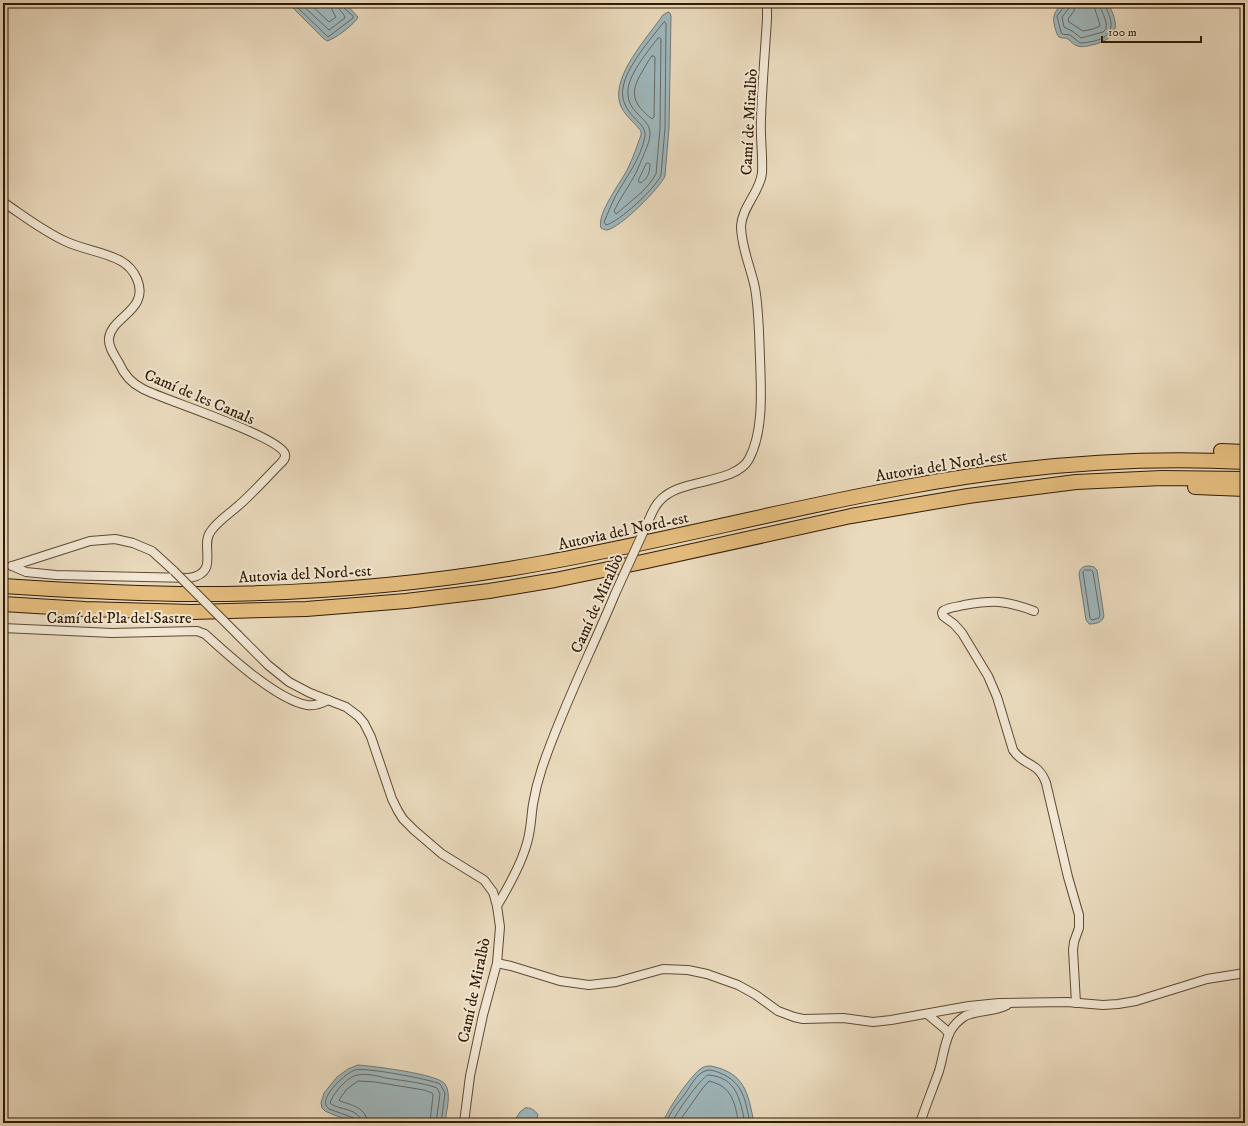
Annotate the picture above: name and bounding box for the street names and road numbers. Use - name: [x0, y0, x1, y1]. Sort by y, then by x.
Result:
- street label: Camí de Miralbò: [736, 68, 762, 176]
- street label: Camí de les Canals: [141, 365, 258, 429]
- street label: Autovia del Nord-est: [874, 446, 1008, 486]
- street label: Autovia del Nord-est: [556, 507, 690, 555]
- street label: Camí de Miralbò: [566, 550, 628, 656]
- street label: Autovia del Nord-est: [238, 561, 372, 587]
- street label: Camí del Pla del Sastre: [46, 608, 192, 628]
- street label: Camí de Miralbò: [453, 936, 495, 1044]

